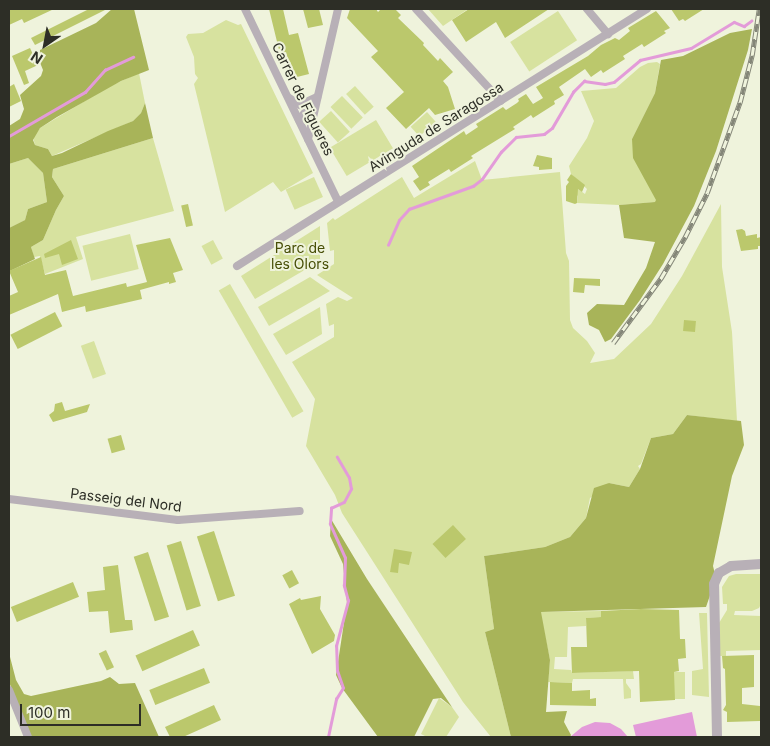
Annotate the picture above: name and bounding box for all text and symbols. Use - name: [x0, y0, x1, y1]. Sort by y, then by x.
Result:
- north arrow: [20, 20, 70, 70]
- street label: Carrer de Figueres: [268, 40, 338, 158]
- text: N: [27, 48, 46, 68]
- street label: Avinguda de Saragossa: [366, 79, 506, 175]
- park label: Parc de les Olors: [271, 240, 329, 272]
- street label: Passeig del Nord: [69, 485, 183, 515]
- scale bar: [22, 694, 144, 726]
- text: 100 m: [28, 703, 70, 722]

